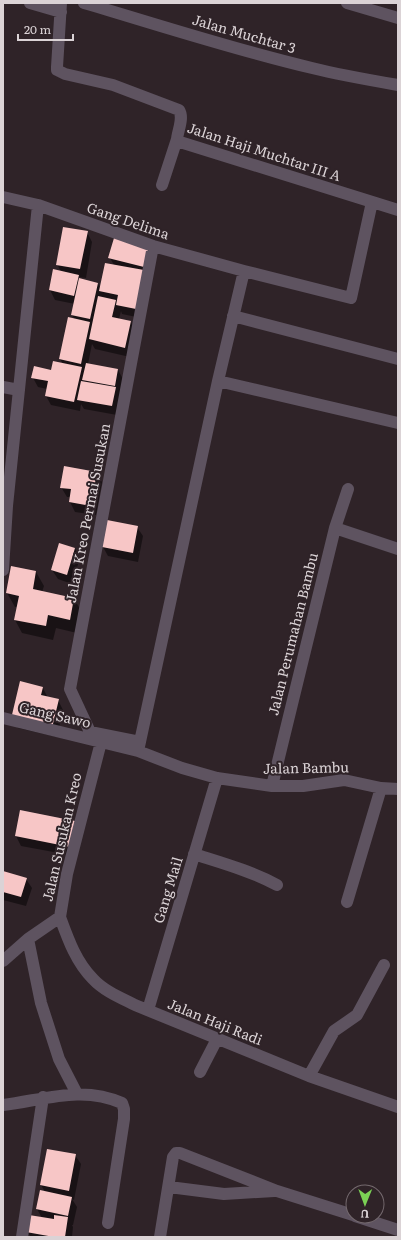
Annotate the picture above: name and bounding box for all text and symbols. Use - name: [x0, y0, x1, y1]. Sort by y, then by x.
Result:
- street label: Jalan Muchtar 3: [190, 9, 298, 57]
- scale bar: [18, 16, 73, 42]
- text: 20 m: [24, 20, 51, 38]
- street label: Jalan Haji Muchtar III A: [185, 117, 344, 186]
- street label: Gang Delima: [84, 197, 173, 244]
- street label: Jalan Kreo Permai Susukan: [60, 421, 114, 604]
- street label: Jalan Perumahan Bambu: [262, 550, 322, 717]
- street label: Gang Sawo: [17, 696, 93, 732]
- street label: Jalan Bambu: [263, 756, 349, 778]
- street label: Jalan Susukan Kreo: [36, 770, 86, 903]
- street label: Gang Mail: [147, 854, 187, 925]
- street label: Jalan Haji Radi: [165, 993, 266, 1049]
- north arrow: [345, 1184, 385, 1224]
- text: U: [360, 1207, 369, 1223]

